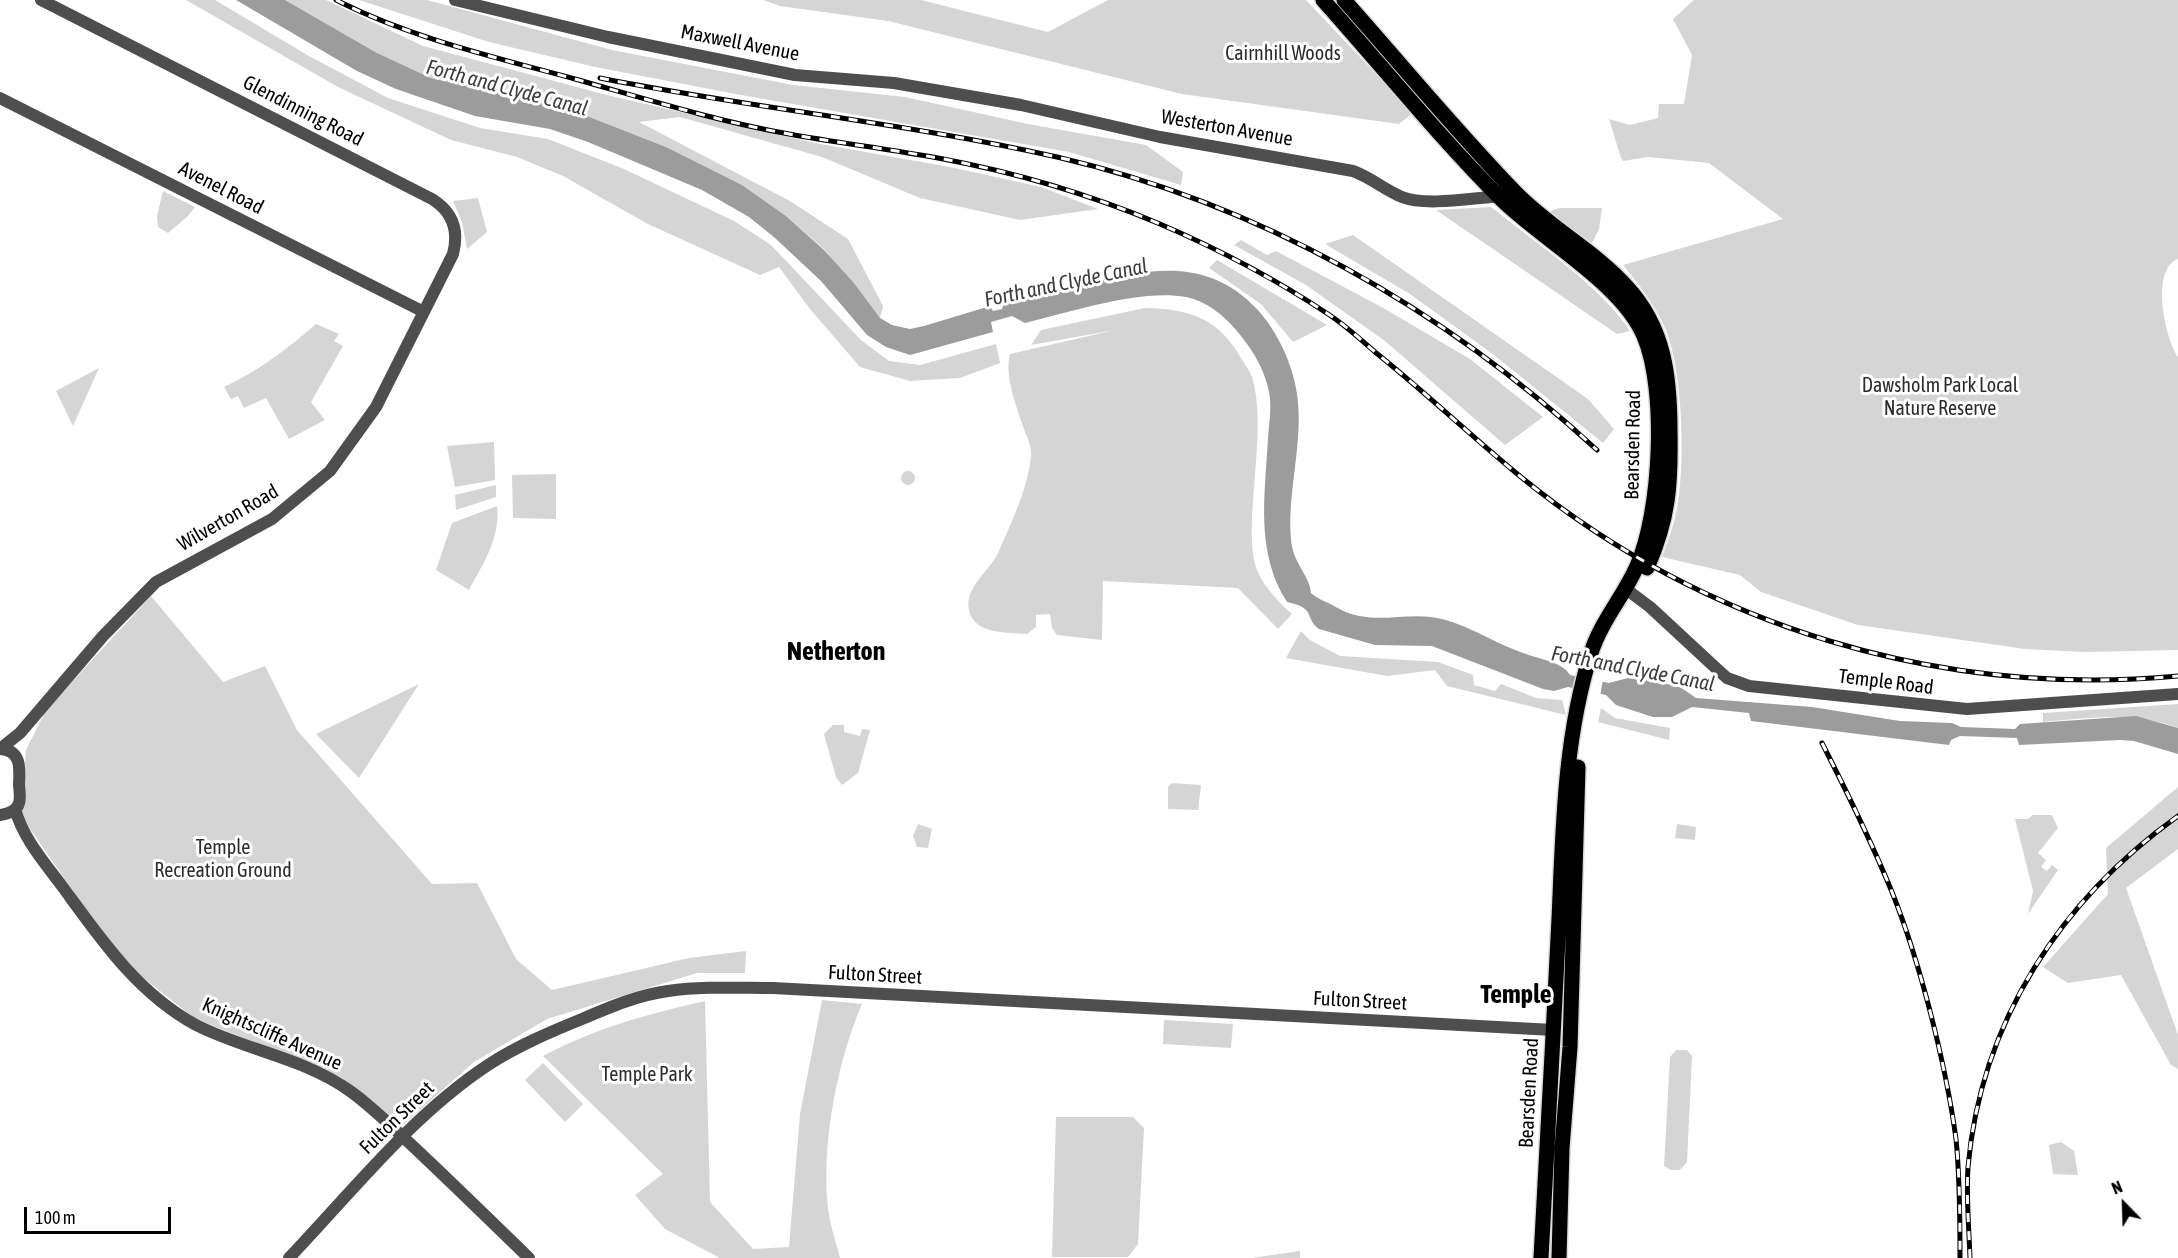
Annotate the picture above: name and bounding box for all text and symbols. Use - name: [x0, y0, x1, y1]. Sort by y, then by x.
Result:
- street label: Maxwell Avenue: [679, 20, 801, 66]
- park label: Cairnhill Woods: [1225, 42, 1341, 66]
- water label: Forth and Clyde Canal: [424, 54, 590, 122]
- street label: Glendinning Road: [239, 70, 367, 152]
- street label: Westerton Avenue: [1159, 105, 1295, 151]
- street label: Avenel Road: [175, 156, 267, 220]
- water label: Forth and Clyde Canal: [982, 253, 1150, 313]
- park label: Dawsholm Park Local Nature Reserve: [1862, 374, 2018, 421]
- street label: Bearsden Road: [1620, 390, 1646, 500]
- street label: Wilverton Road: [173, 479, 283, 557]
- district label: Netherton: [787, 636, 885, 668]
- water label: Forth and Clyde Canal: [1549, 641, 1717, 697]
- street label: Temple Road: [1837, 664, 1935, 700]
- park label: Temple Recreation Ground: [154, 836, 292, 883]
- street label: Fulton Street: [827, 961, 923, 989]
- district label: Temple: [1480, 979, 1552, 1011]
- street label: Fulton Street: [1312, 987, 1408, 1015]
- street label: Knightscliffe Avenue: [198, 992, 346, 1076]
- street label: Bearsden Road: [1514, 1037, 1544, 1149]
- park label: Temple Park: [602, 1063, 692, 1087]
- street label: Fulton Street: [355, 1077, 439, 1159]
- north arrow: [2094, 1174, 2154, 1234]
- text: N: [2109, 1177, 2125, 1198]
- scale bar: [27, 1195, 174, 1233]
- text: 100 m: [35, 1207, 76, 1228]

